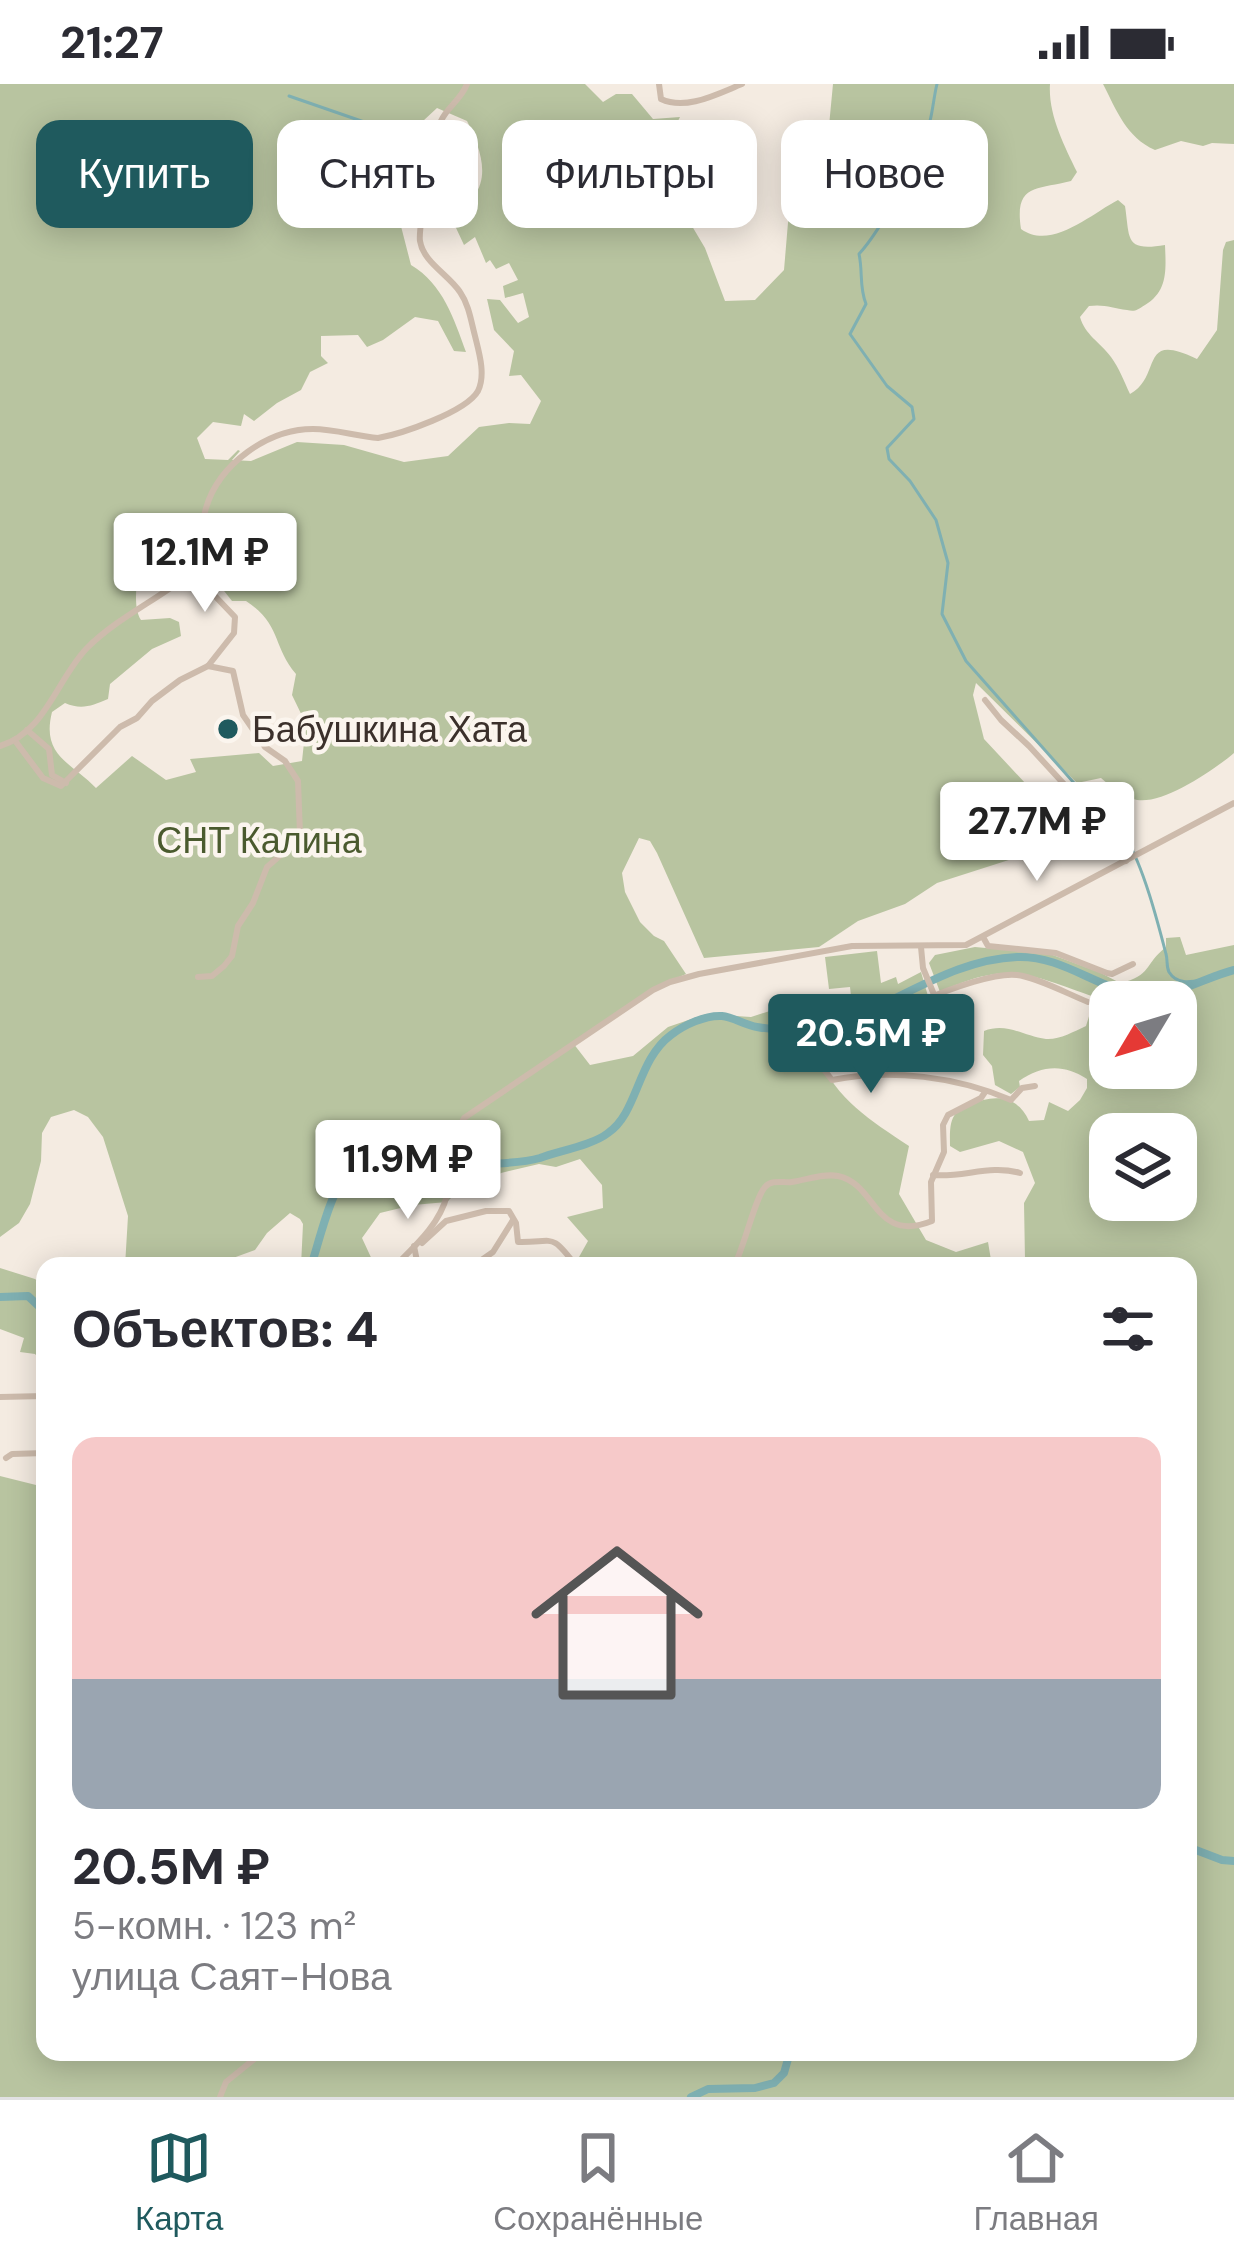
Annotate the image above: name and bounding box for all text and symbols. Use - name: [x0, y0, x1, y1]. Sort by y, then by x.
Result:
- text: 21:27: [60, 13, 164, 72]
- chip: Купить: [36, 120, 253, 228]
- chip: Снять: [277, 120, 478, 228]
- chip: Фильтры: [502, 120, 757, 228]
- chip: Новое: [781, 120, 988, 228]
- pin: 12.1M ₽: [94, 513, 316, 615]
- text: 12.1M ₽: [141, 526, 269, 577]
- place label: Бабушкина Хата: [252, 706, 528, 753]
- marker: Бабушкина Хата: [215, 716, 241, 742]
- pin: 27.7M ₽: [926, 782, 1148, 884]
- text: 27.7M ₽: [967, 795, 1107, 846]
- park label: СНТ Калина: [156, 817, 363, 864]
- north arrow: [1089, 981, 1197, 1089]
- map controls: [1089, 981, 1197, 1221]
- pin: 20.5M ₽: [760, 994, 982, 1096]
- text: 20.5M ₽: [795, 1007, 947, 1058]
- button: layers: [1089, 1113, 1197, 1221]
- pin: 11.9M ₽: [297, 1120, 519, 1222]
- text: 11.9M ₽: [342, 1133, 474, 1184]
- text: Объектов: 4: [72, 1296, 378, 1363]
- icon: filters: [1095, 1296, 1161, 1362]
- icon: home: [509, 1515, 725, 1731]
- text: 20.5M ₽: [72, 1833, 270, 1900]
- text: 5-комн. · 123 m²: [72, 1900, 356, 1951]
- text: улица Саят-Нова: [72, 1951, 392, 2002]
- tab: Карта: [135, 2125, 223, 2240]
- tab: Сохранённые: [493, 2125, 703, 2240]
- tab: Главная: [973, 2125, 1099, 2240]

